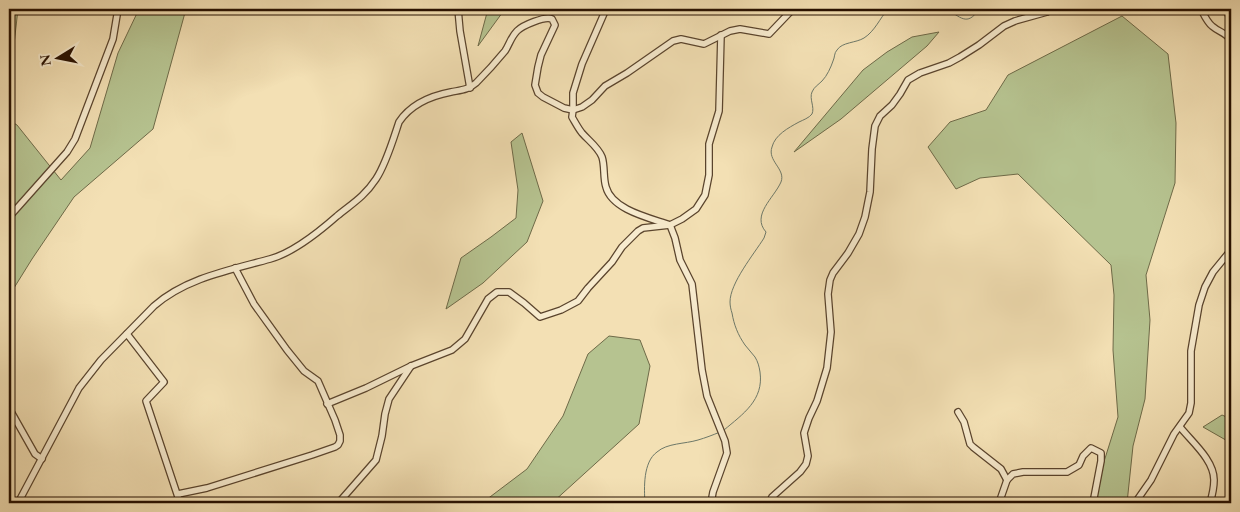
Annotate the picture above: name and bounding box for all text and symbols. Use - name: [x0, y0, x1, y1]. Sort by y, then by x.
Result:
- north arrow: [32, 32, 82, 82]
- text: N: [35, 52, 55, 67]

